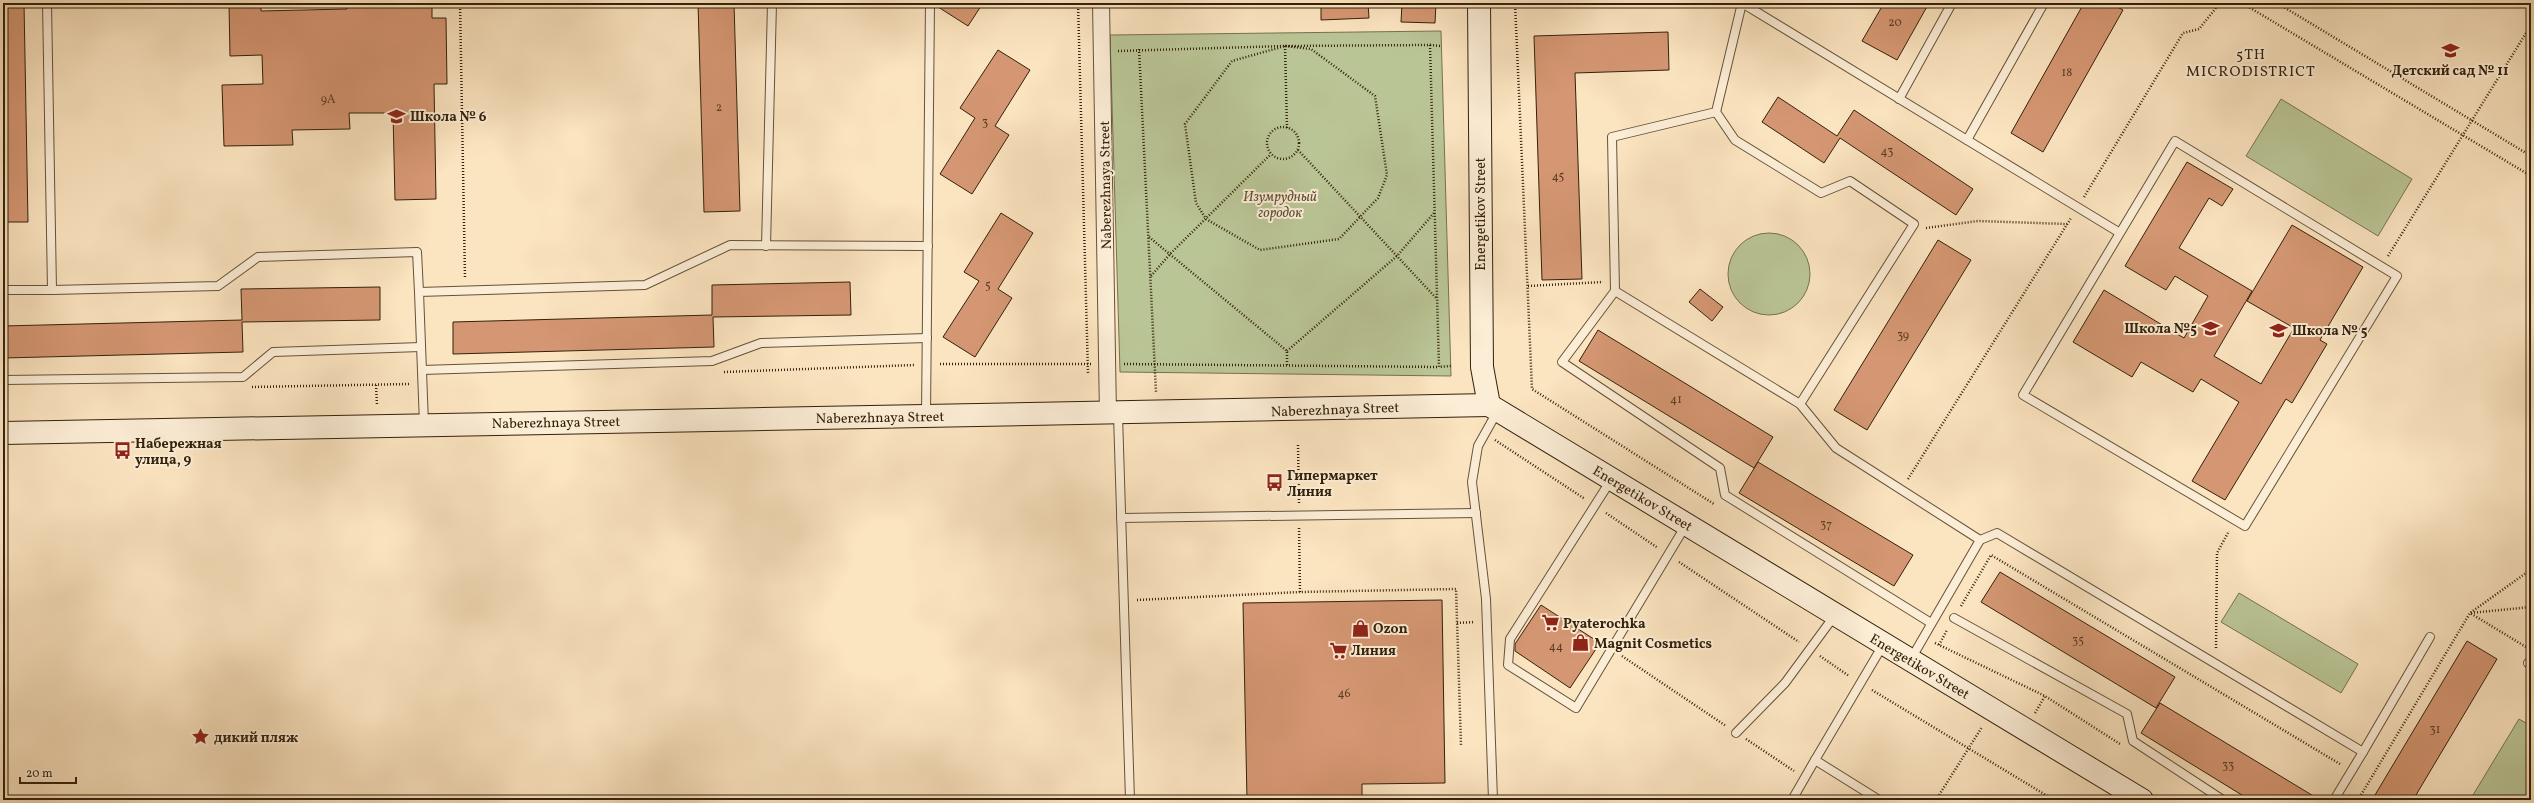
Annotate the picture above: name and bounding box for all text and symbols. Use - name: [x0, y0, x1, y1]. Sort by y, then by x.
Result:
- house number: 20: [1888, 15, 1902, 31]
- school or university icon: Детский сад № 11: [2440, 40, 2460, 60]
- district label: 5TH MICRODISTRICT: [2186, 45, 2316, 83]
- place label: Детский сад № 11: [2391, 62, 2509, 81]
- house number: 18: [2062, 65, 2072, 81]
- house number: 9А: [321, 92, 336, 108]
- house number: 2: [716, 100, 722, 116]
- school or university icon: Школа № 6: [387, 106, 407, 126]
- place label: Школа № 6: [410, 108, 487, 127]
- house number: 3: [982, 115, 988, 131]
- street label: Naberezhnaya Street: [1096, 121, 1117, 249]
- house number: 43: [1881, 144, 1893, 160]
- street label: Energetikov Street: [1472, 157, 1491, 271]
- house number: 45: [1552, 169, 1565, 185]
- park label: Изумрудный городок: [1243, 188, 1317, 223]
- house number: 5: [985, 278, 991, 294]
- school or university icon: Школа №5: [2200, 318, 2220, 338]
- place label: Школа №5: [2124, 320, 2197, 339]
- school or university icon: Школа № 5: [2269, 320, 2289, 340]
- place label: Школа № 5: [2292, 322, 2368, 341]
- house number: 39: [1897, 328, 1909, 344]
- house number: 41: [1670, 392, 1682, 408]
- street label: Naberezhnaya Street: [1271, 399, 1400, 422]
- street label: Naberezhnaya Street: [816, 408, 944, 429]
- street label: Naberezhnaya Street: [492, 413, 620, 434]
- place label: Набережная улица, 9: [135, 435, 222, 470]
- bus stop icon: Набережная улица, 9: [112, 441, 132, 461]
- street label: Energetikov Street: [1589, 462, 1696, 537]
- place label: Гипермаркет Линия: [1287, 467, 1378, 502]
- bus stop icon: Гипермаркет Линия: [1264, 473, 1284, 493]
- house number: 37: [1820, 517, 1832, 533]
- supermarket icon: Pyaterochka: [1540, 613, 1560, 633]
- place label: Pyaterochka: [1563, 615, 1646, 634]
- shop icon: Ozon: [1350, 618, 1370, 638]
- place label: Ozon: [1373, 620, 1408, 639]
- street label: Energetikov Street: [1866, 630, 1973, 705]
- shop icon: Magnit Cosmetics: [1571, 633, 1591, 653]
- house number: 35: [2072, 633, 2084, 649]
- place label: Magnit Cosmetics: [1594, 635, 1712, 654]
- house number: 44: [1549, 639, 1563, 655]
- supermarket icon: Линия: [1328, 640, 1348, 660]
- place label: Линия: [1351, 642, 1396, 661]
- house number: 46: [1337, 686, 1351, 702]
- house number: 31: [2430, 722, 2440, 738]
- place icon: дикий пляж: [191, 727, 211, 747]
- place label: дикий пляж: [214, 729, 298, 748]
- house number: 33: [2222, 758, 2234, 774]
- scale bar: [20, 759, 76, 785]
- text: 20 m: [26, 766, 53, 782]

